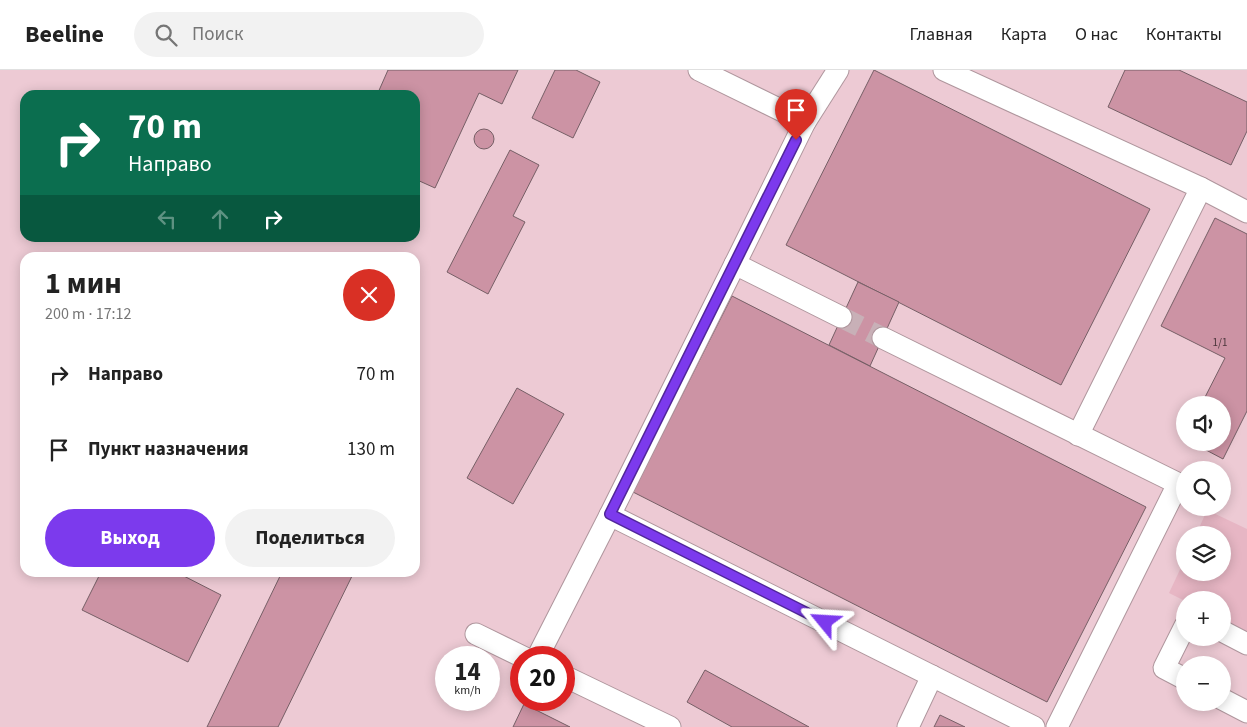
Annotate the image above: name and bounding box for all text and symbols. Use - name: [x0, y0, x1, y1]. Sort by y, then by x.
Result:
- search box: [134, 12, 484, 57]
- text: Beeline: [25, 17, 104, 52]
- icon: search: [152, 21, 180, 49]
- text: Поиск: [192, 21, 243, 48]
- text: Главная: [910, 22, 973, 47]
- text: Карта: [1001, 22, 1047, 47]
- text: О нас: [1075, 22, 1118, 47]
- text: Контакты: [1146, 22, 1222, 47]
- pin: [775, 89, 817, 140]
- icon: arrive: [782, 96, 810, 124]
- text: 70 m: [128, 102, 202, 152]
- icon: right: [45, 110, 110, 175]
- text: Направо: [128, 148, 212, 180]
- icon: left: [153, 205, 181, 233]
- icon: ahead: [206, 205, 234, 233]
- icon: right: [259, 205, 287, 233]
- text: 1 мин: [45, 262, 122, 305]
- button: close: [343, 269, 395, 321]
- text: 200 m · 17:12: [45, 303, 132, 325]
- house number: 1/1: [1213, 335, 1227, 350]
- icon: right: [45, 361, 73, 389]
- text: Направо: [88, 361, 163, 388]
- text: 70 m: [357, 361, 395, 388]
- map controls: [1176, 396, 1231, 711]
- button: sound: [1176, 396, 1231, 451]
- icon: arrive: [45, 436, 73, 464]
- text: Пункт назначения: [88, 436, 249, 463]
- text: 130 m: [347, 436, 395, 463]
- button: search: [1176, 461, 1231, 516]
- button: Выход: [45, 509, 215, 567]
- button: Поделиться: [225, 509, 395, 567]
- button: layers: [1176, 526, 1231, 581]
- button: +: [1176, 591, 1231, 646]
- position arrow: [798, 595, 850, 647]
- speed limit sign: 20: [510, 646, 575, 711]
- text: 14: [454, 654, 481, 690]
- button: −: [1176, 656, 1231, 711]
- text: km/h: [454, 682, 481, 699]

